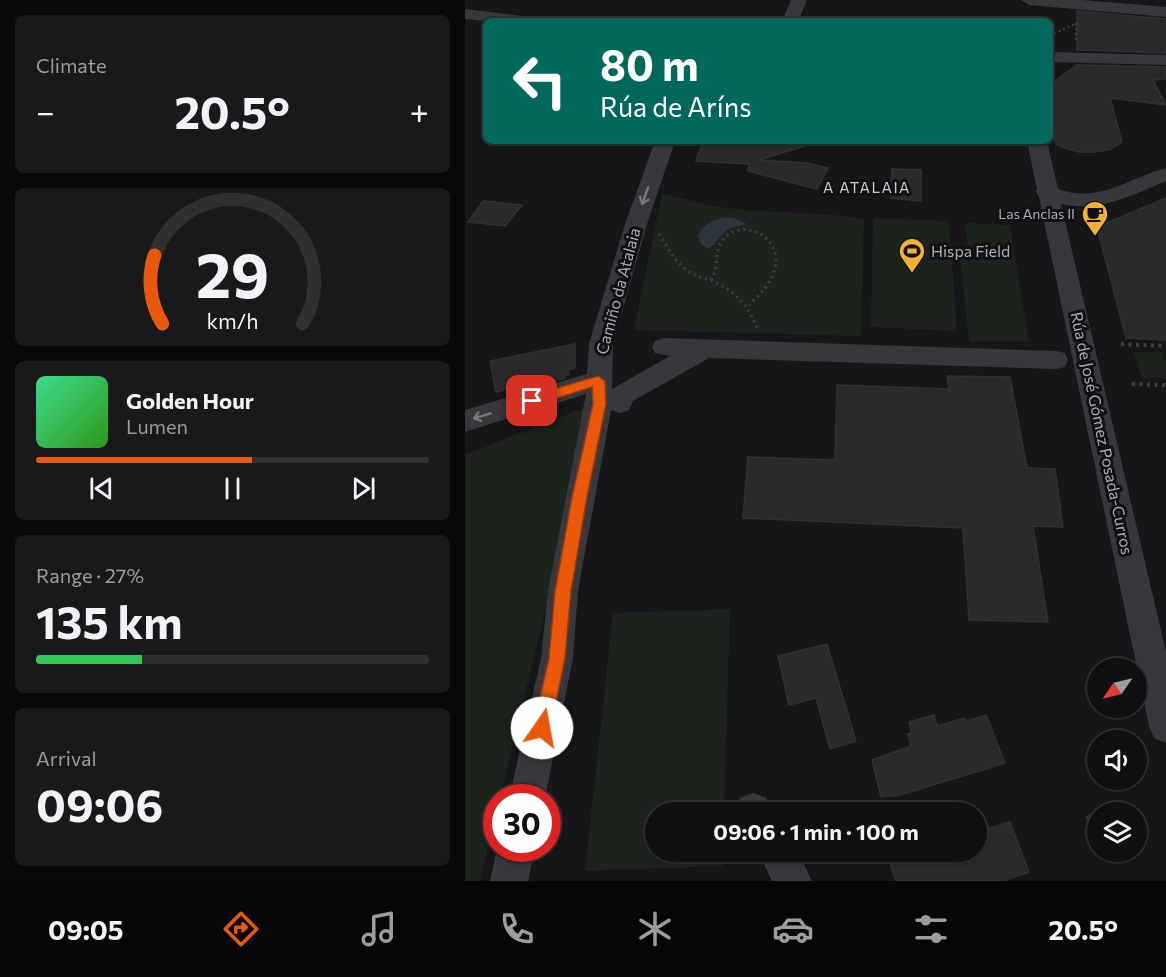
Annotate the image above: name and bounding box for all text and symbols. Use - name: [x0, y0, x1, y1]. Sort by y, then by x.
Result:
- text: 80 m: [600, 38, 699, 90]
- icon: left: [501, 42, 579, 120]
- text: Climate: [36, 53, 106, 77]
- text: 20.5°: [174, 83, 290, 138]
- text: −: [36, 90, 55, 131]
- text: +: [410, 90, 429, 131]
- text: Rúa de Aríns: [600, 90, 751, 123]
- district label: A ATALAIA: [823, 178, 911, 196]
- one-way arrow: [639, 186, 650, 205]
- cafe icon: Las Anclas II: [1080, 199, 1110, 237]
- place label: Las Anclas II: [998, 205, 1075, 222]
- street label: Camiño da Atalaia: [592, 226, 644, 356]
- text: 29: [196, 235, 269, 311]
- sports icon: Hispa Field: [897, 236, 927, 274]
- place label: Hispa Field: [931, 241, 1010, 260]
- text: km/h: [206, 308, 259, 334]
- street label: Rúa de José Gómez Posada-Curros: [1067, 310, 1138, 556]
- pin: [506, 375, 557, 426]
- icon: arrive: [515, 384, 548, 417]
- text: Golden Hour: [126, 387, 254, 414]
- one-way arrow: [473, 411, 492, 422]
- text: Lumen: [126, 414, 188, 438]
- icon: previous: [85, 472, 118, 505]
- icon: pause: [216, 472, 249, 505]
- icon: next: [347, 472, 380, 505]
- text: Range · 27%: [36, 563, 144, 587]
- text: 135 km: [36, 593, 183, 648]
- north arrow: [1087, 658, 1147, 718]
- map controls: [1087, 658, 1147, 862]
- position arrow: [510, 696, 574, 760]
- button: sound: [1087, 730, 1147, 790]
- text: Arrival: [36, 746, 97, 770]
- text: 09:06: [36, 776, 163, 831]
- speed limit sign: 30: [483, 784, 561, 862]
- button: layers: [1087, 802, 1147, 862]
- text: 09:06 · 1 min · 100 m: [713, 818, 919, 845]
- icon: directions: [220, 908, 262, 950]
- icon: music: [358, 908, 400, 950]
- icon: phone: [496, 908, 538, 950]
- icon: climate: [634, 908, 676, 950]
- icon: car: [772, 908, 814, 950]
- icon: filters: [910, 908, 952, 950]
- text: 09:05: [48, 913, 124, 946]
- text: 20.5°: [1049, 913, 1118, 946]

